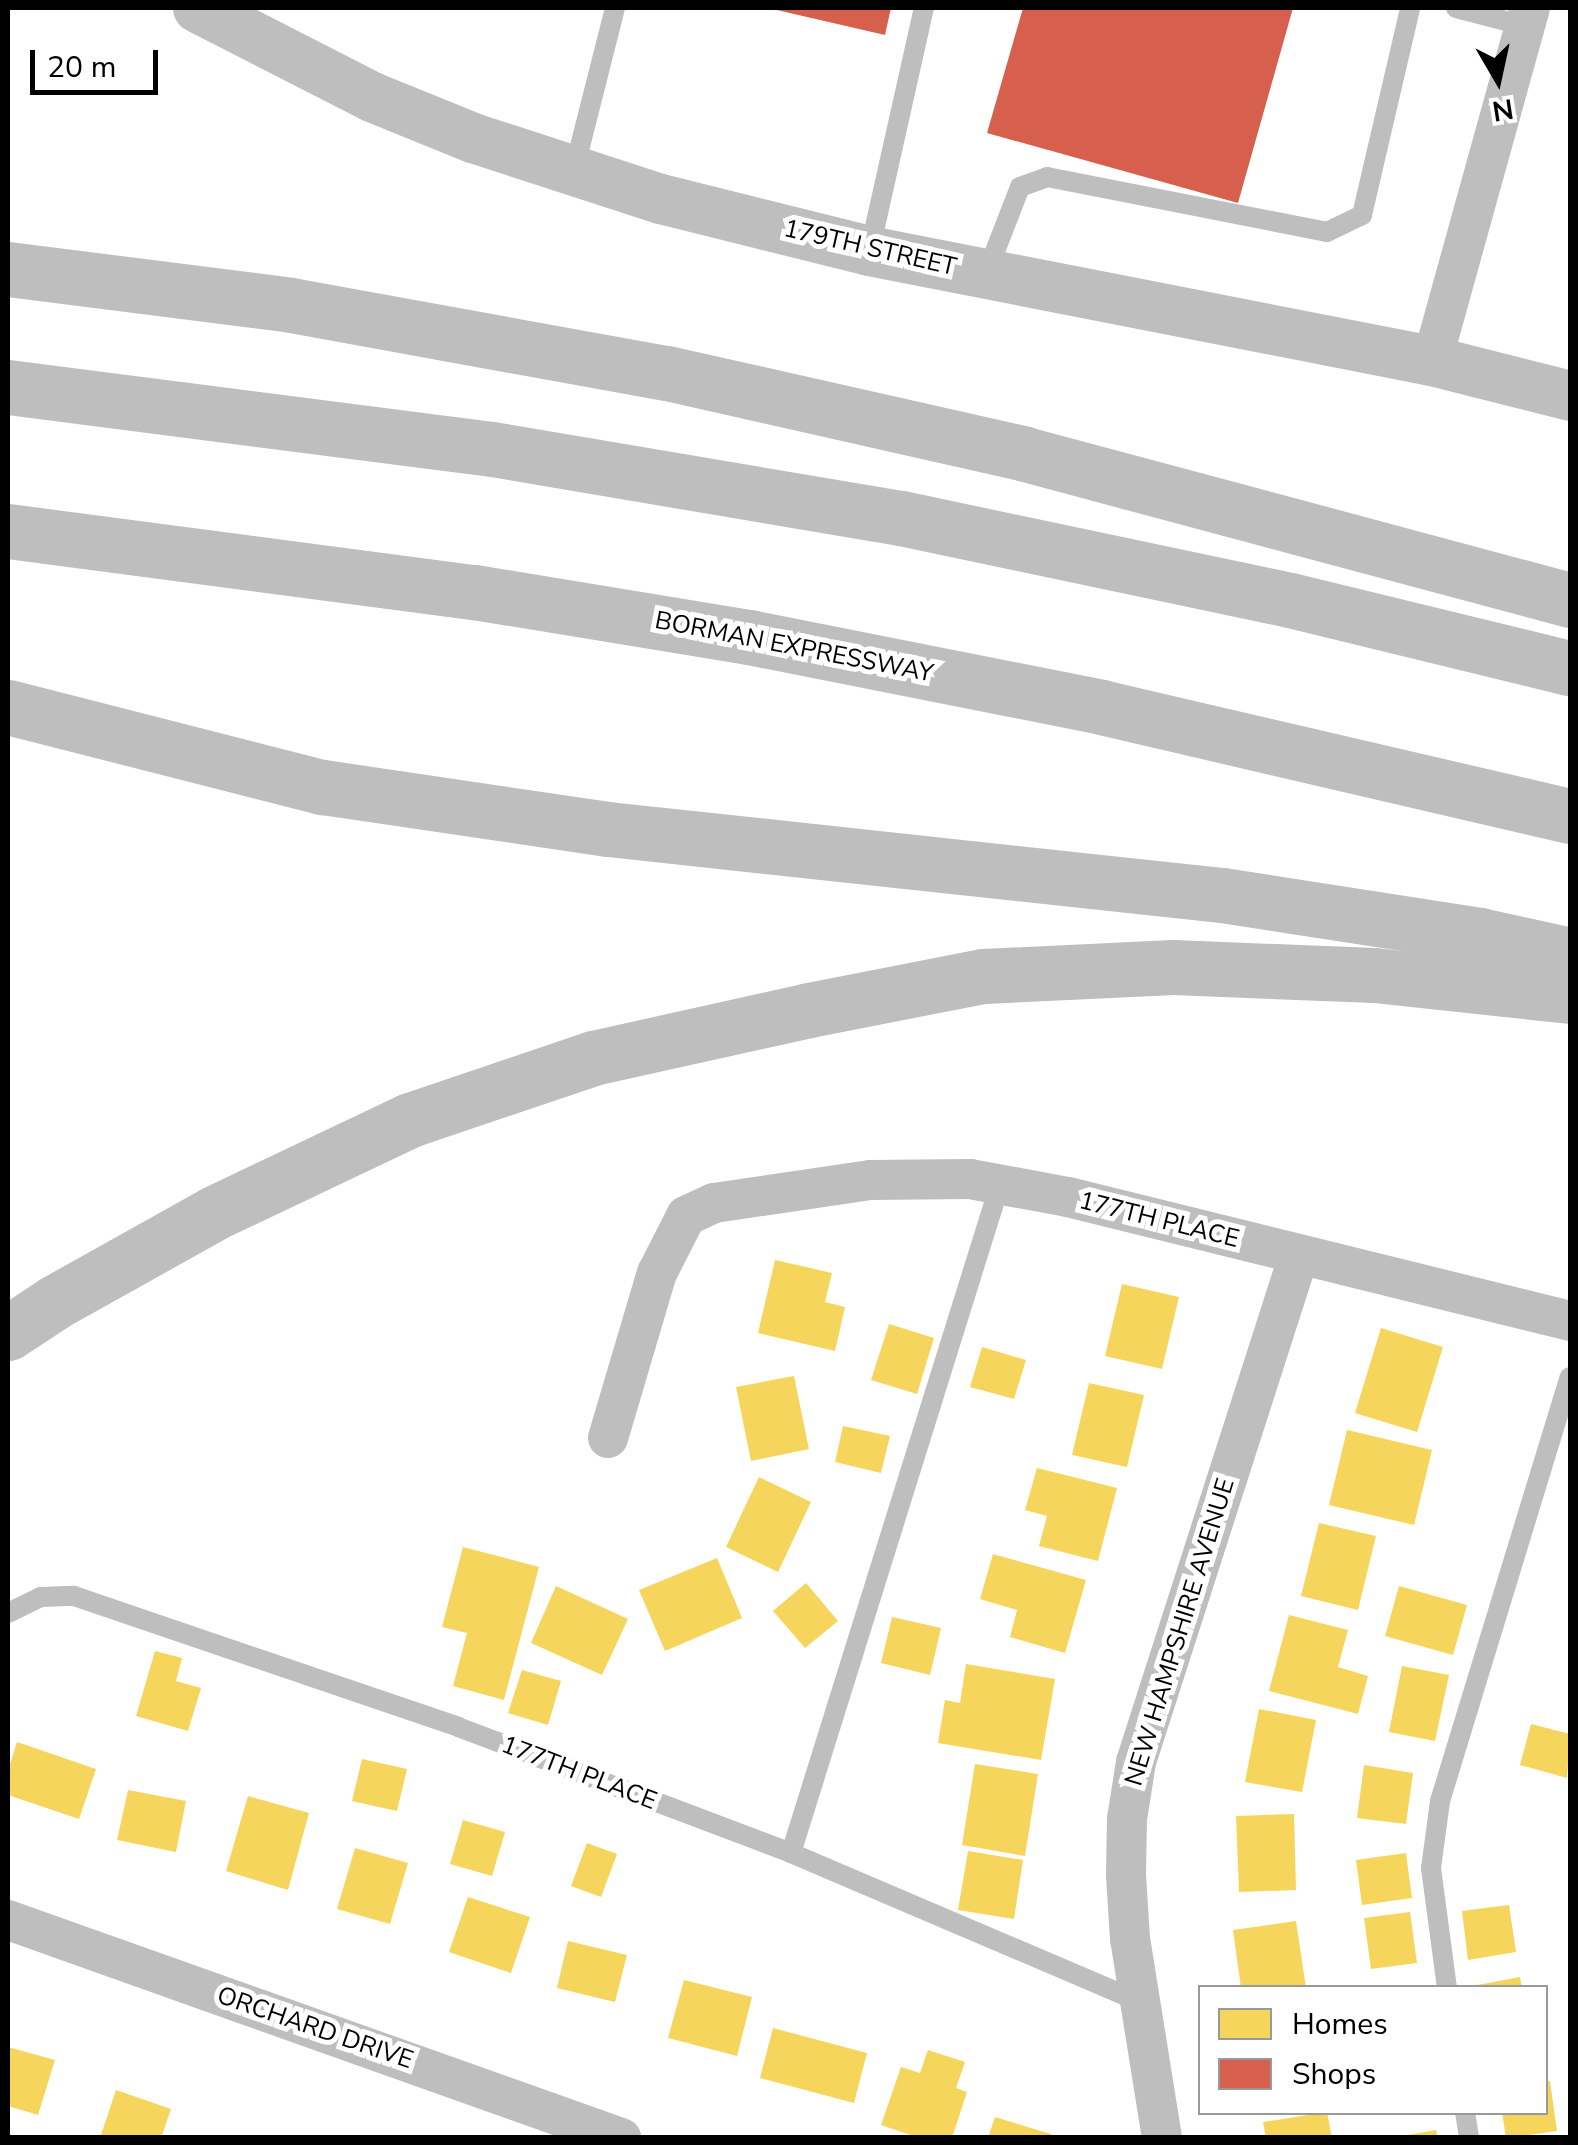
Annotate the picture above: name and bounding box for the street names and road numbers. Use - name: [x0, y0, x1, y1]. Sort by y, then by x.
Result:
- street label: 179TH STREET: [781, 214, 959, 282]
- street label: BORMAN EXPRESSWAY: [652, 605, 936, 689]
- street label: 177TH PLACE: [1076, 1186, 1242, 1254]
- street label: NEW HAMPSHIRE AVENUE: [1119, 1475, 1241, 1789]
- street label: 177TH PLACE: [497, 1730, 661, 1816]
- street label: ORCHARD DRIVE: [213, 1980, 417, 2076]

